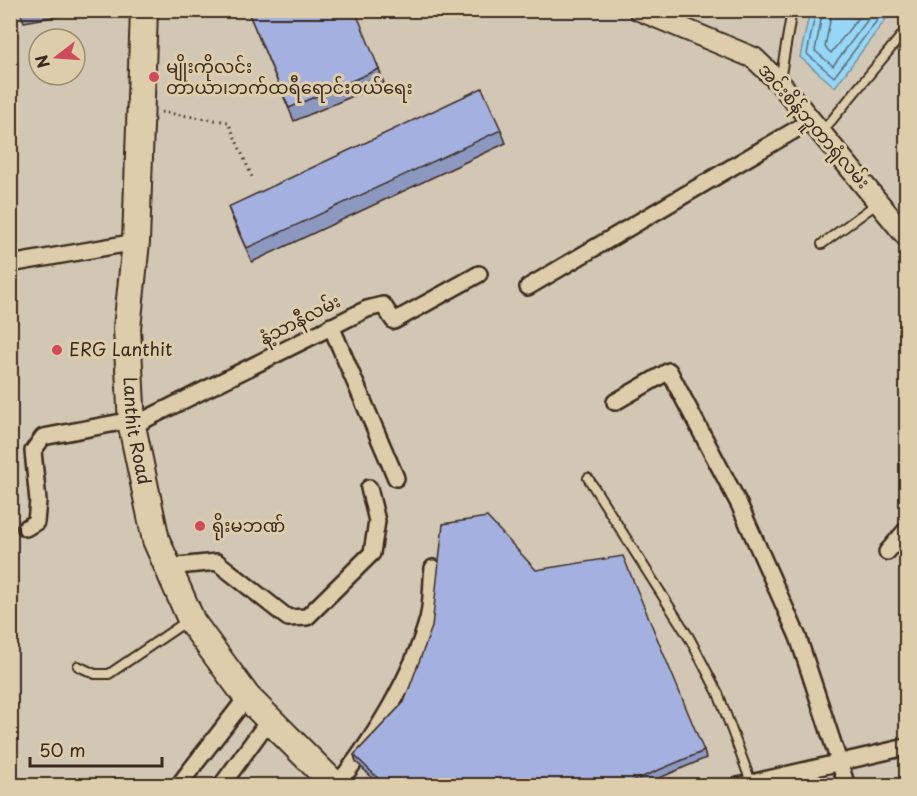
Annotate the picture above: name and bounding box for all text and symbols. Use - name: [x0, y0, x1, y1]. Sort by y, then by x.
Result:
- north arrow: [27, 27, 87, 87]
- text: N: [28, 52, 55, 71]
- place label: မျိုးကိုလင်း တာယာ၊ဘက်ထရီရောင်းဝယ်ရေး: [166, 52, 413, 103]
- street label: အင်းစိန်ဘူတာရုံလမ်း: [750, 56, 878, 196]
- marker: မျိုးကိုလင်း တာယာ၊ဘက်ထရီရောင်းဝယ်ရေး: [147, 70, 161, 84]
- street label: နံ့သာနီလမ်း: [254, 287, 346, 353]
- place label: ERG Lanthit: [69, 335, 172, 362]
- marker: ERG Lanthit: [50, 343, 64, 357]
- street label: Lanthit Road: [117, 376, 159, 487]
- place label: ရိုးမဘဏ်: [212, 511, 285, 541]
- marker: ရိုးမဘဏ်: [193, 519, 207, 533]
- scale bar: [30, 730, 162, 768]
- text: 50 m: [39, 736, 86, 763]

